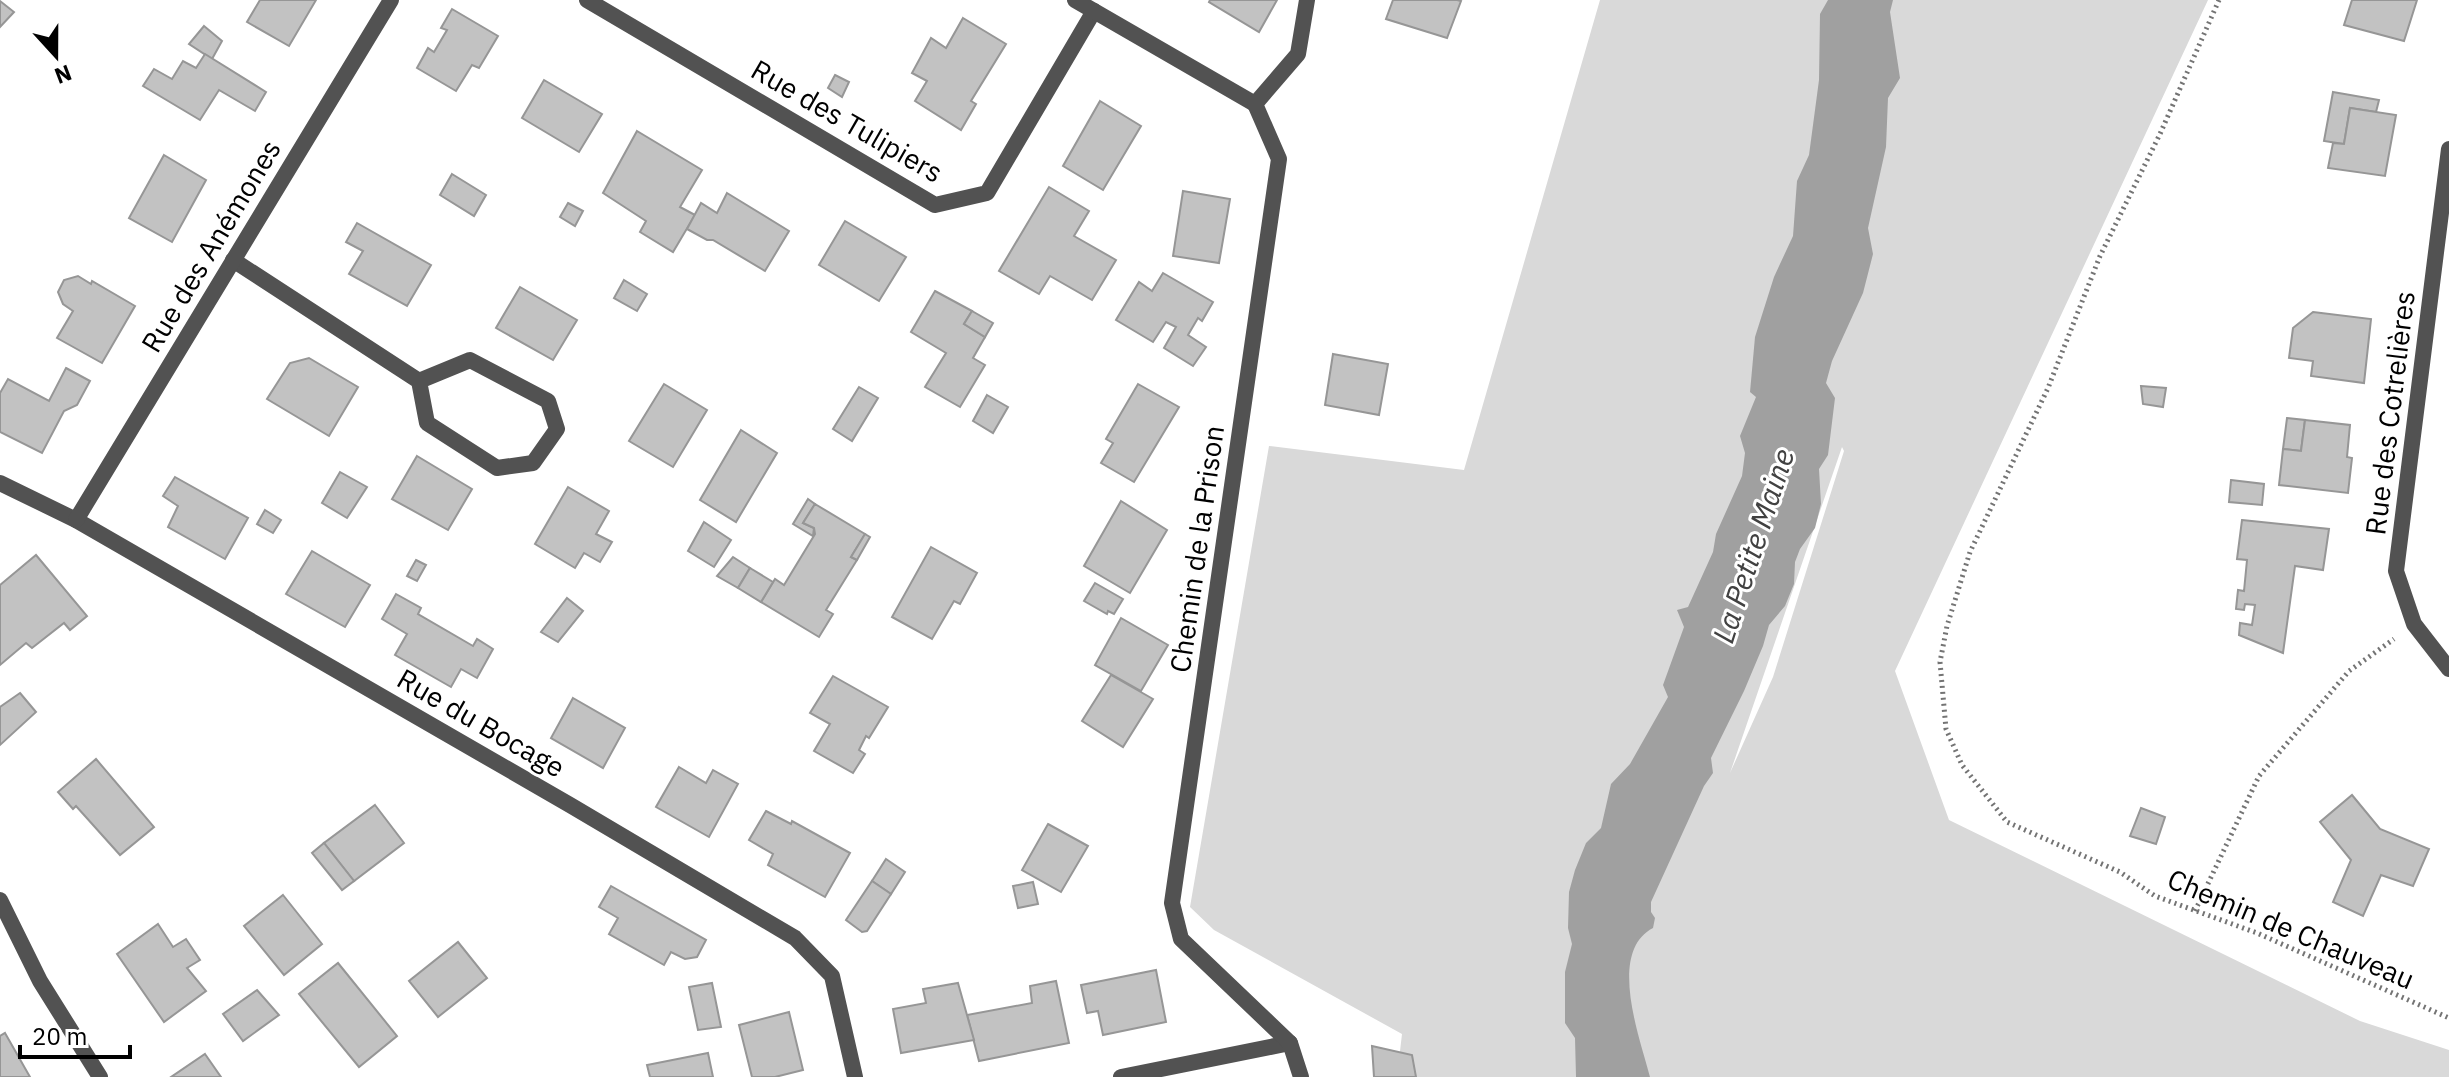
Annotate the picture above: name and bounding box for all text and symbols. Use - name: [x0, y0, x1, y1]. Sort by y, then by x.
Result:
- north arrow: [16, 16, 96, 96]
- street label: Rue des Tulipiers: [745, 51, 950, 190]
- text: N: [51, 59, 76, 92]
- street label: Rue des Anémones: [132, 133, 289, 359]
- street label: Rue des Cotrelières: [2356, 289, 2423, 537]
- street label: Chemin de la Prison: [1161, 423, 1232, 675]
- water label: La Petite Maine: [1703, 444, 1802, 648]
- street label: Rue du Bocage: [391, 660, 572, 785]
- street label: Chemin de Chauveau: [2162, 860, 2420, 997]
- scale bar: [20, 1009, 130, 1059]
- text: 20 m: [32, 1020, 87, 1052]

